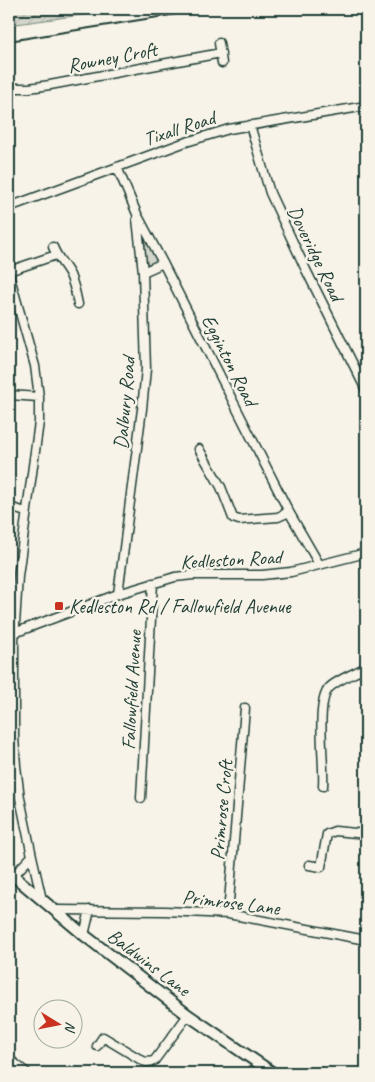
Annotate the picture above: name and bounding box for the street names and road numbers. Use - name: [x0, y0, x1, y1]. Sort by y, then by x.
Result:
- street label: Rowney Croft: [65, 36, 161, 78]
- street label: Tixall Road: [140, 104, 221, 152]
- street label: Doveridge Road: [282, 201, 351, 308]
- street label: Egginton Road: [196, 310, 265, 413]
- street label: Dalbury Road: [108, 353, 141, 450]
- street label: Kedleston Road: [180, 544, 285, 575]
- street label: Fallowfield Avenue: [116, 628, 147, 750]
- street label: Primrose Croft: [205, 757, 239, 861]
- street label: Primrose Lane: [181, 884, 282, 921]
- street label: Baldwins Lane: [102, 923, 196, 1003]

